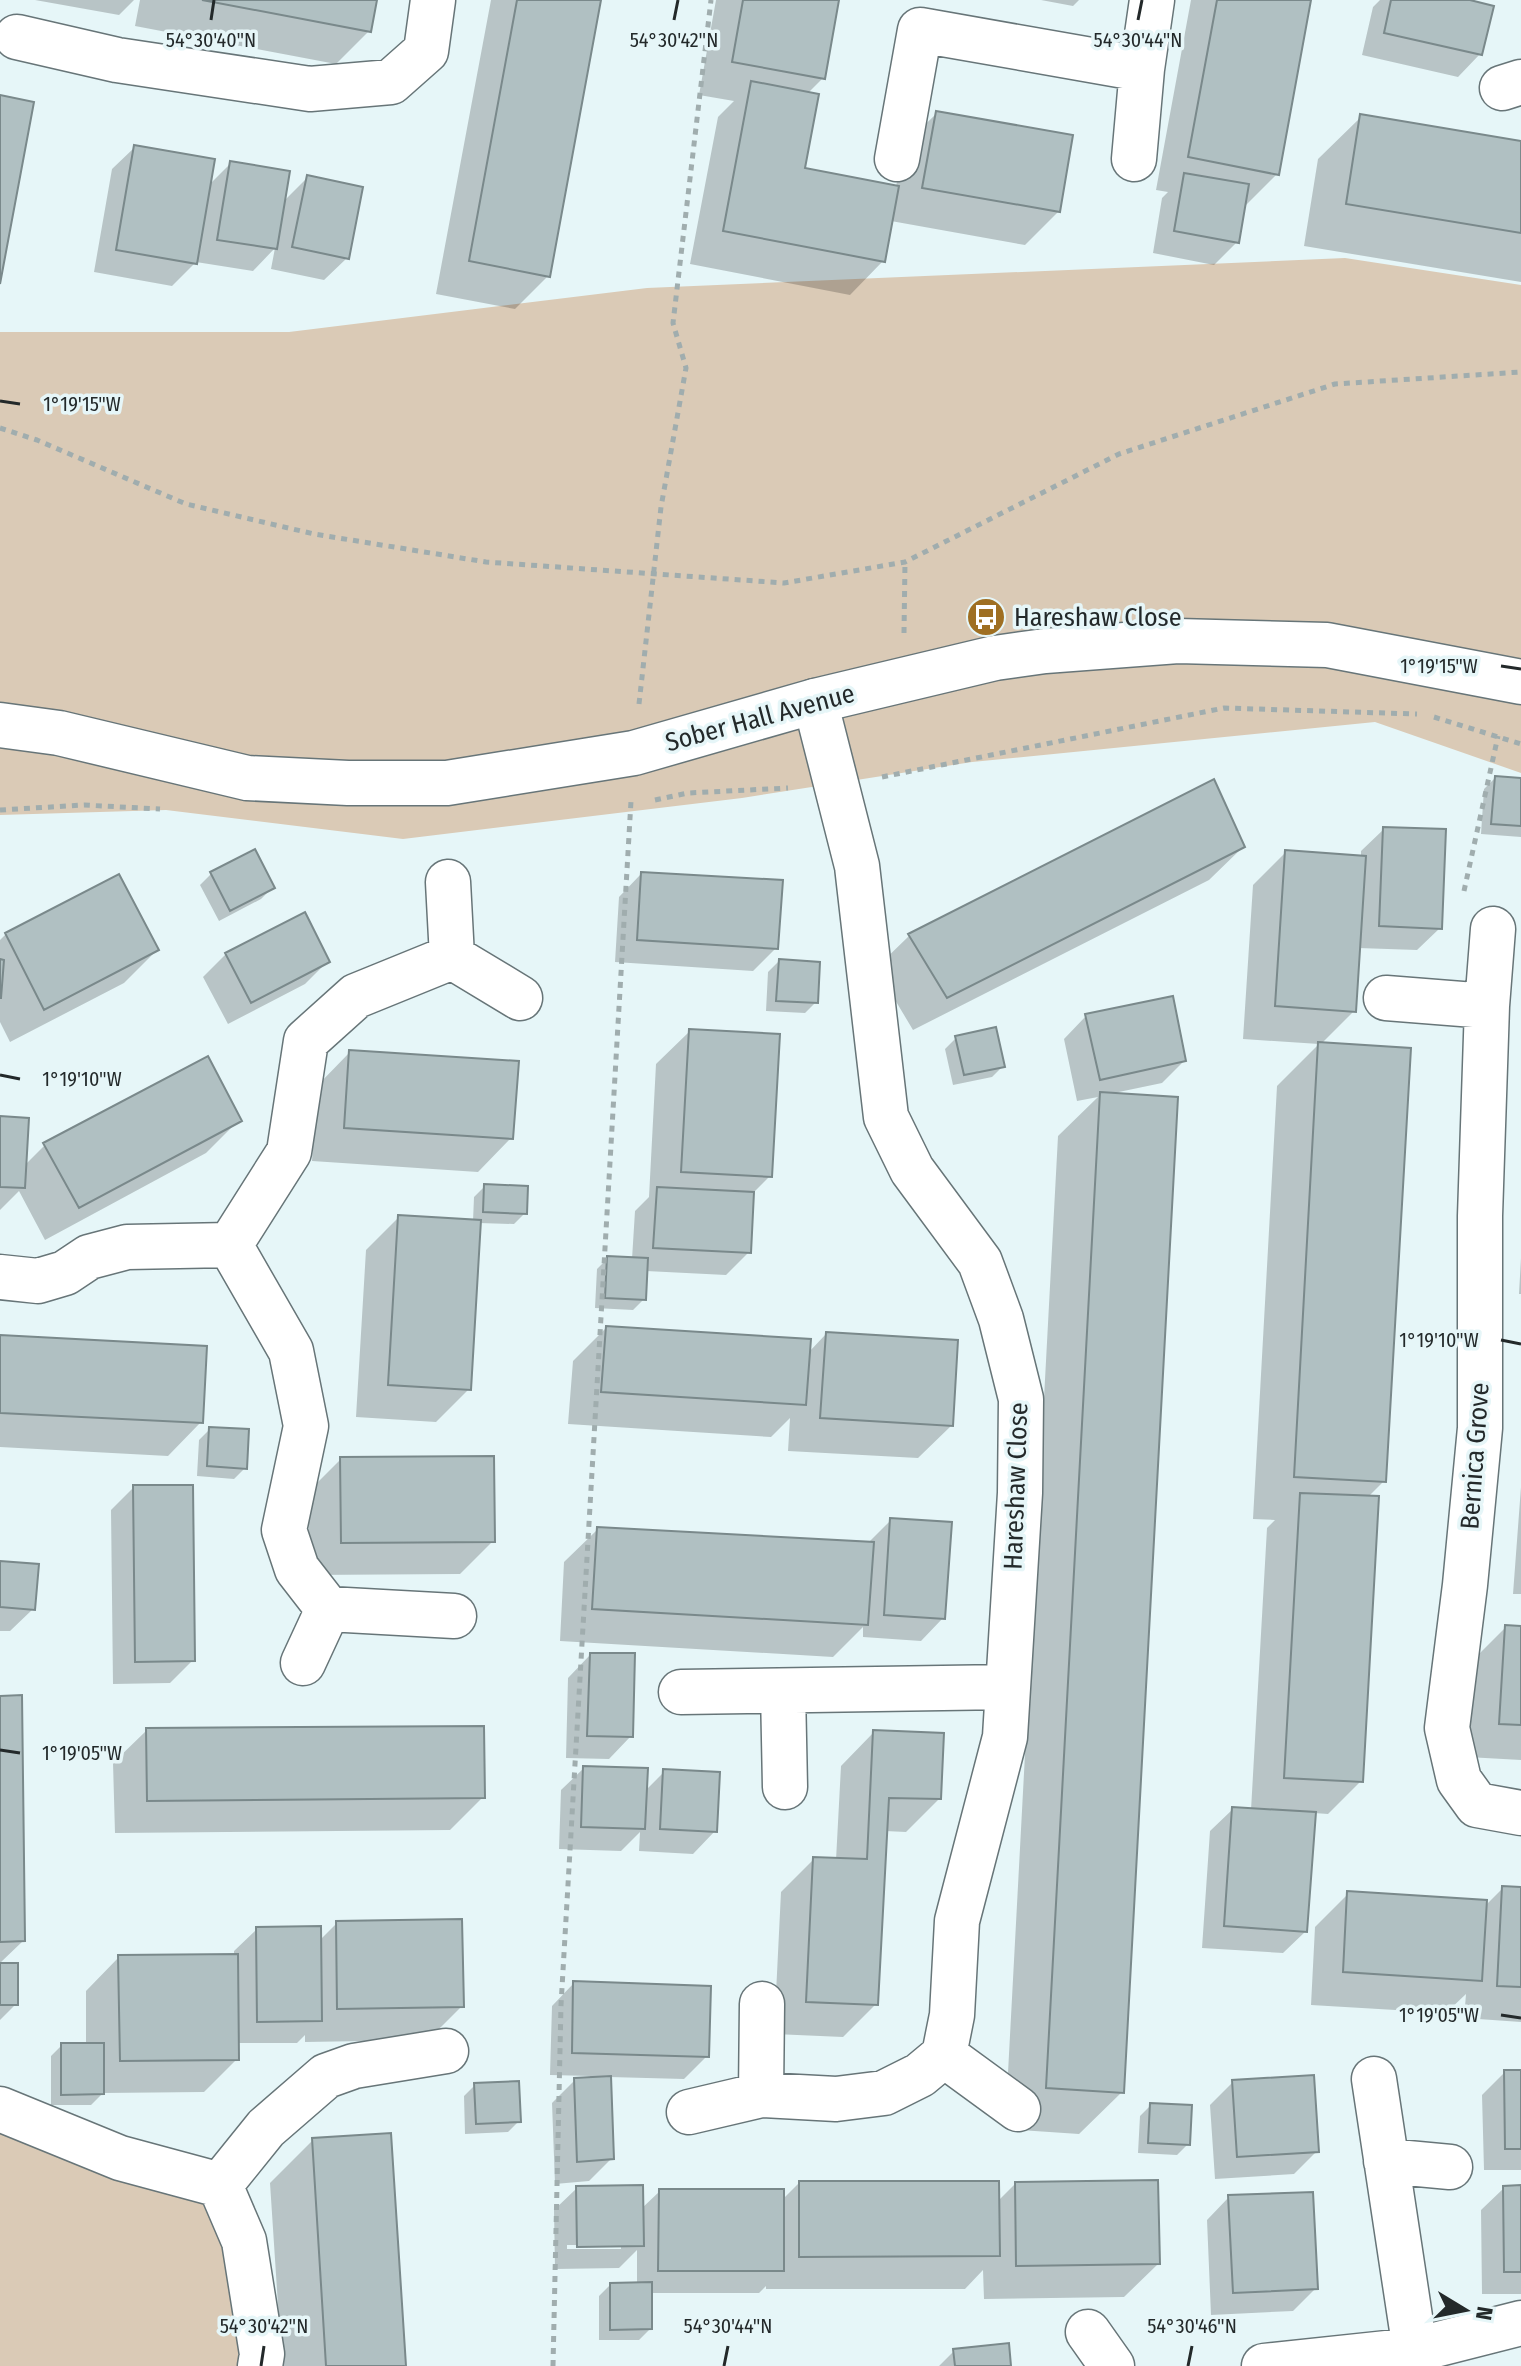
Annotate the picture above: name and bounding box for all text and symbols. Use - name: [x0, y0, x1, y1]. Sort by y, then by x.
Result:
- text: 54°30'40"N: [166, 28, 256, 52]
- text: 54°30'42"N: [630, 28, 718, 52]
- text: 54°30'44"N: [1094, 28, 1182, 52]
- text: 1°19'15"W: [43, 392, 121, 416]
- bus stop icon: Hareshaw Close: [965, 596, 1007, 638]
- place label: Hareshaw Close: [1014, 602, 1182, 633]
- text: 1°19'15"W: [1400, 654, 1478, 678]
- street label: Sober Hall Avenue: [662, 678, 858, 758]
- text: 1°19'10"W: [42, 1067, 122, 1091]
- text: 1°19'10"W: [1399, 1328, 1479, 1352]
- street label: Bernica Grove: [1454, 1381, 1496, 1531]
- street label: Hareshaw Close: [998, 1402, 1034, 1570]
- text: 1°19'05"W: [42, 1741, 122, 1765]
- text: 1°19'05"W: [1399, 2003, 1479, 2027]
- north arrow: [1425, 2270, 1505, 2350]
- text: N: [1470, 2305, 1499, 2322]
- text: 54°30'42"N: [220, 2314, 308, 2338]
- text: 54°30'44"N: [684, 2314, 772, 2338]
- text: 54°30'46"N: [1147, 2314, 1237, 2338]

